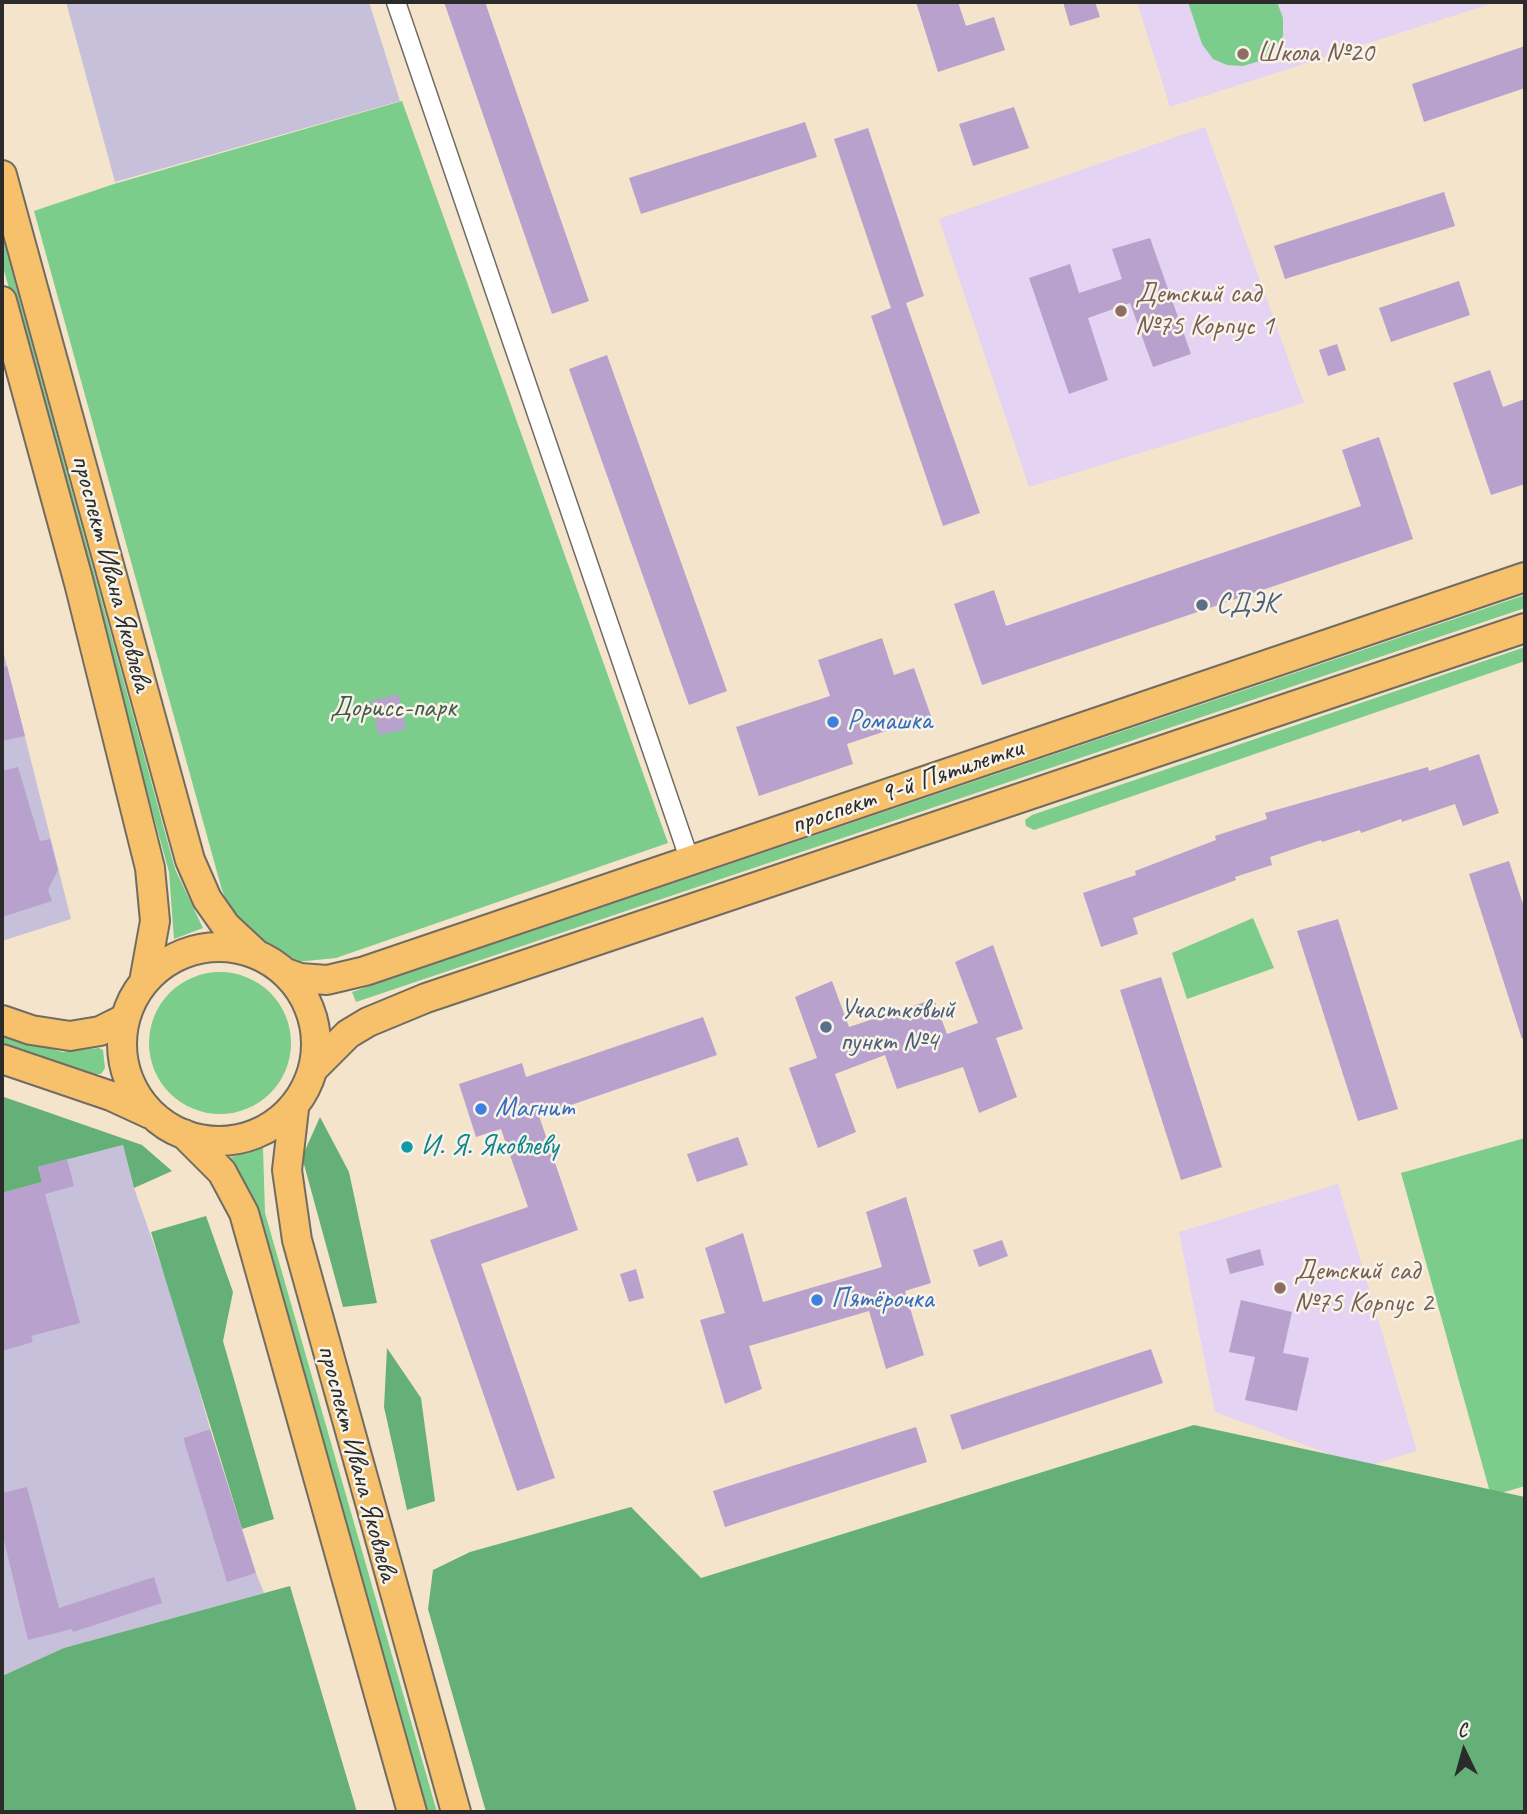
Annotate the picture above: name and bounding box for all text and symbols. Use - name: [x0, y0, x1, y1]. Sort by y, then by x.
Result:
- place label: Школа №20: [1257, 37, 1374, 71]
- marker: Школа №20: [1235, 46, 1251, 62]
- place label: Детский сад №75 Корпус 1: [1135, 278, 1274, 344]
- marker: Детский сад №75 Корпус 1: [1113, 303, 1129, 319]
- street label: проспект Ивана Яковлева: [63, 451, 159, 695]
- place label: СДЭК: [1216, 588, 1277, 622]
- marker: СДЭК: [1194, 597, 1210, 613]
- park label: Дорисс-парк: [330, 692, 456, 726]
- place label: Ромашка: [847, 705, 932, 739]
- marker: Ромашка: [825, 714, 841, 730]
- street label: проспект 9-й Пятилетки: [787, 732, 1027, 842]
- place label: Участковый пункт №4: [840, 994, 955, 1060]
- marker: Участковый пункт №4: [818, 1019, 834, 1035]
- place label: Магнит: [495, 1092, 575, 1126]
- marker: Магнит: [473, 1101, 489, 1117]
- place label: И. Я. Яковлеву: [421, 1130, 558, 1164]
- marker: И. Я. Яковлеву: [399, 1139, 415, 1155]
- place label: Детский сад №75 Корпус 2: [1294, 1255, 1433, 1321]
- marker: Детский сад №75 Корпус 2: [1272, 1280, 1288, 1296]
- place label: Пятёрочка: [831, 1283, 934, 1317]
- marker: Пятёрочка: [809, 1292, 825, 1308]
- street label: проспект Ивана Яковлева: [309, 1341, 405, 1585]
- north arrow: [1429, 1716, 1499, 1786]
- text: С: [1456, 1718, 1468, 1742]

